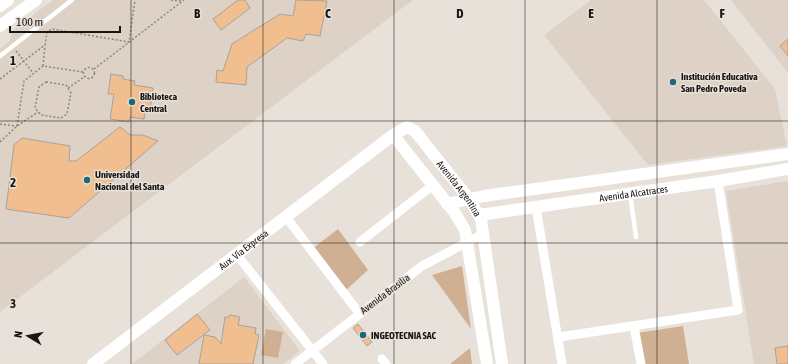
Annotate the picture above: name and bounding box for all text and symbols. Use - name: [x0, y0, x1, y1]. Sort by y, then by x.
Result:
- text: B: [194, 6, 201, 21]
- text: C: [325, 6, 331, 21]
- text: D: [456, 6, 464, 21]
- text: E: [588, 6, 594, 21]
- text: F: [719, 6, 725, 21]
- scale bar: [10, 8, 120, 34]
- text: 100 m: [16, 15, 43, 29]
- text: 1: [10, 53, 16, 68]
- place label: Institución Educativa San Pedro Poveda: [681, 71, 758, 94]
- marker: Institución Educativa San Pedro Poveda: [668, 77, 678, 87]
- place label: Biblioteca Central: [140, 91, 177, 114]
- marker: Biblioteca Central: [127, 97, 137, 107]
- street label: Avenida Argentina: [435, 158, 484, 219]
- place label: Universidad Nacional del Santa: [95, 169, 165, 192]
- text: 2: [10, 175, 16, 190]
- marker: Universidad Nacional del Santa: [82, 175, 92, 185]
- street label: Avenida Alcatraces: [598, 183, 669, 203]
- street label: Aux. Vía Expresa: [216, 227, 270, 272]
- street label: Avenida Brasilia: [358, 272, 412, 316]
- text: 3: [10, 296, 16, 311]
- north arrow: [8, 316, 48, 356]
- text: N: [12, 330, 25, 339]
- marker: INGEOTECNIA SAC: [358, 330, 368, 340]
- place label: INGEOTECNIA SAC: [371, 330, 437, 341]

